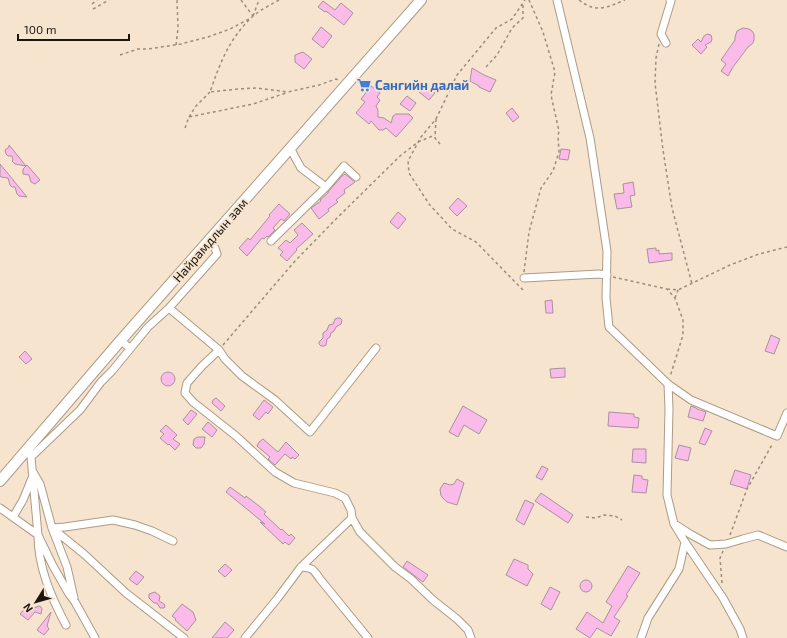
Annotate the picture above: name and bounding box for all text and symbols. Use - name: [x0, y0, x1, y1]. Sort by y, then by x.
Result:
- scale bar: [18, 16, 129, 42]
- text: 100 m: [24, 22, 56, 36]
- supermarket icon: Сангийн далай: [356, 77, 372, 93]
- place label: Сангийн далай: [375, 77, 469, 93]
- street label: Найрамдлын зам: [169, 195, 251, 285]
- north arrow: [16, 582, 56, 622]
- text: N: [20, 601, 35, 615]

